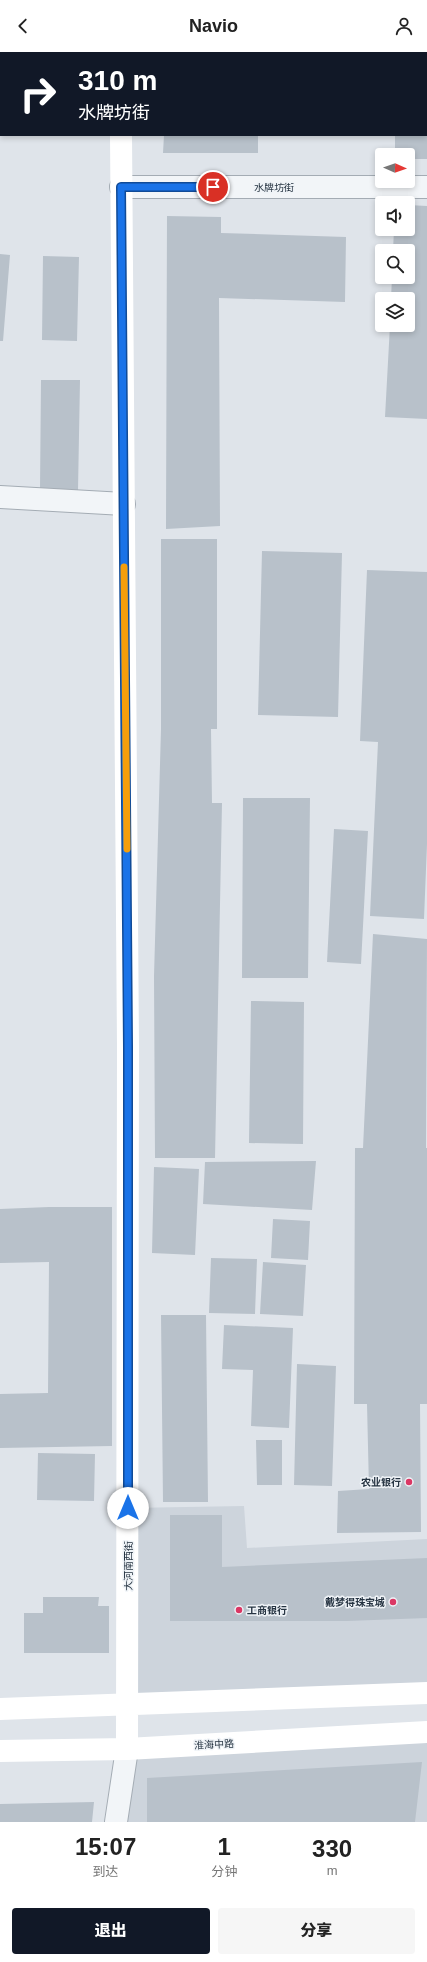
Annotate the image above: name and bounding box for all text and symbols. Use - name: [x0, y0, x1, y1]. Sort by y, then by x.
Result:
- icon: back: [12, 15, 34, 37]
- icon: person: [393, 15, 415, 37]
- text: Navio: [189, 16, 238, 36]
- text: 310 m: [78, 65, 157, 96]
- icon: right: [12, 68, 64, 120]
- text: 水牌坊街: [78, 103, 150, 123]
- north arrow: [375, 148, 415, 188]
- map controls: [375, 148, 415, 332]
- pin: [196, 170, 230, 204]
- icon: arrive: [202, 176, 224, 198]
- street label: 水牌坊街: [254, 182, 294, 193]
- button: sound: [375, 196, 415, 236]
- button: search: [375, 244, 415, 284]
- button: layers: [375, 292, 415, 332]
- place label: 农业银行: [361, 1477, 401, 1488]
- marker: 农业银行: [404, 1477, 414, 1487]
- position arrow: [107, 1487, 149, 1529]
- street label: 大河南西街: [123, 1541, 134, 1591]
- place label: 戴梦得珠宝城: [325, 1596, 385, 1608]
- marker: 戴梦得珠宝城: [388, 1597, 398, 1607]
- marker: 工商银行: [234, 1605, 244, 1615]
- place label: 工商银行: [247, 1605, 287, 1616]
- street label: 淮海中路: [194, 1738, 234, 1751]
- text: 15:07: [75, 1833, 136, 1860]
- text: 1: [217, 1833, 231, 1860]
- text: 330: [312, 1835, 352, 1862]
- text: m: [327, 1863, 337, 1878]
- text: 到达: [93, 1864, 119, 1879]
- text: 分钟: [211, 1864, 237, 1879]
- button: 退出: [12, 1908, 210, 1954]
- button: 分享: [218, 1908, 415, 1954]

